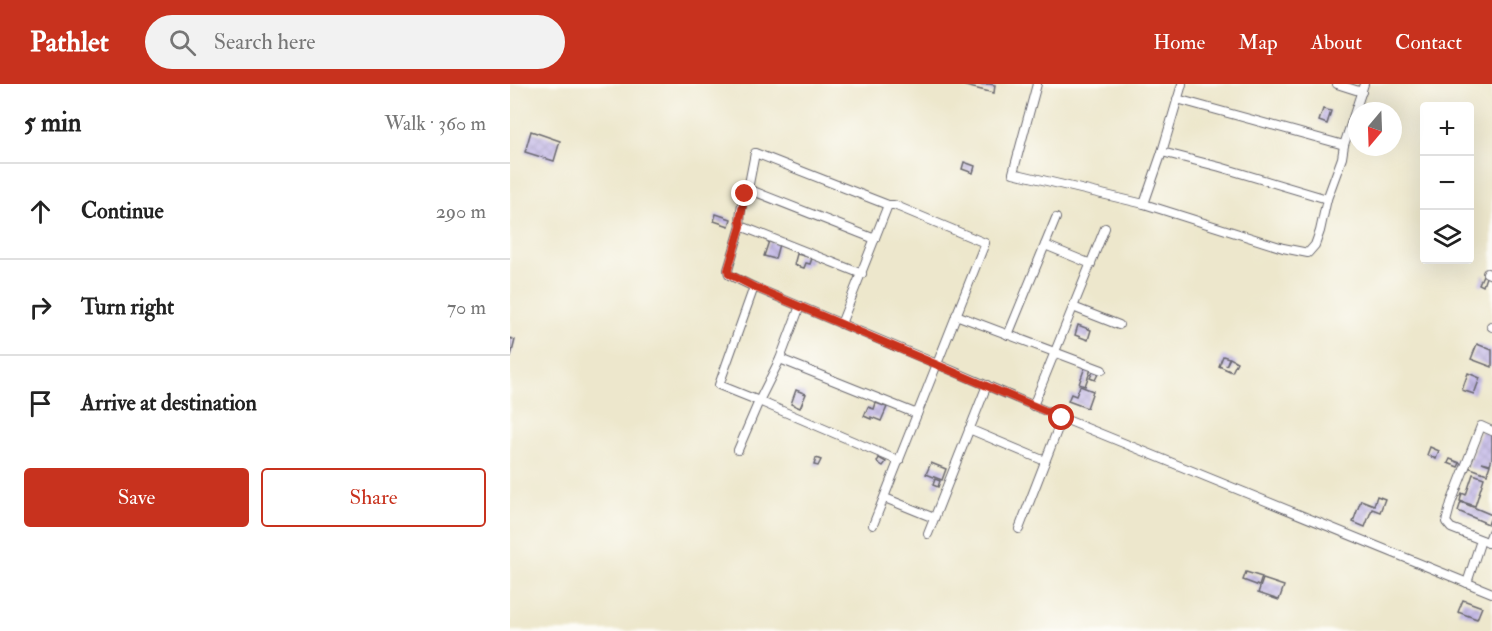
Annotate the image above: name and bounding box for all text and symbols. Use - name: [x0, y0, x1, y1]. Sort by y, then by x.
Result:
- search box: [145, 15, 565, 69]
- text: Pathlet: [30, 25, 109, 60]
- icon: search: [166, 26, 199, 59]
- text: Search here: [214, 28, 316, 56]
- text: Home: [1153, 29, 1205, 56]
- text: Map: [1238, 29, 1278, 56]
- text: About: [1311, 29, 1362, 56]
- text: Contact: [1395, 29, 1462, 56]
- north arrow: [1348, 102, 1402, 156]
- map controls: [1420, 102, 1474, 264]
- button: +: [1420, 102, 1474, 156]
- text: 5 min: [24, 107, 81, 139]
- text: Walk · 360 m: [384, 111, 486, 136]
- button: −: [1420, 156, 1474, 210]
- route end: [731, 180, 757, 206]
- icon: ahead: [24, 195, 57, 228]
- text: Continue: [81, 197, 164, 225]
- text: 290 m: [436, 199, 486, 224]
- button: layers: [1420, 210, 1474, 264]
- icon: right: [24, 291, 57, 324]
- text: Turn right: [81, 293, 174, 321]
- text: 70 m: [447, 295, 486, 320]
- icon: arrive: [24, 387, 57, 420]
- text: Arrive at destination: [81, 389, 257, 417]
- route start: [1048, 404, 1074, 430]
- button: Save: [24, 468, 249, 527]
- button: Share: [261, 468, 486, 527]

